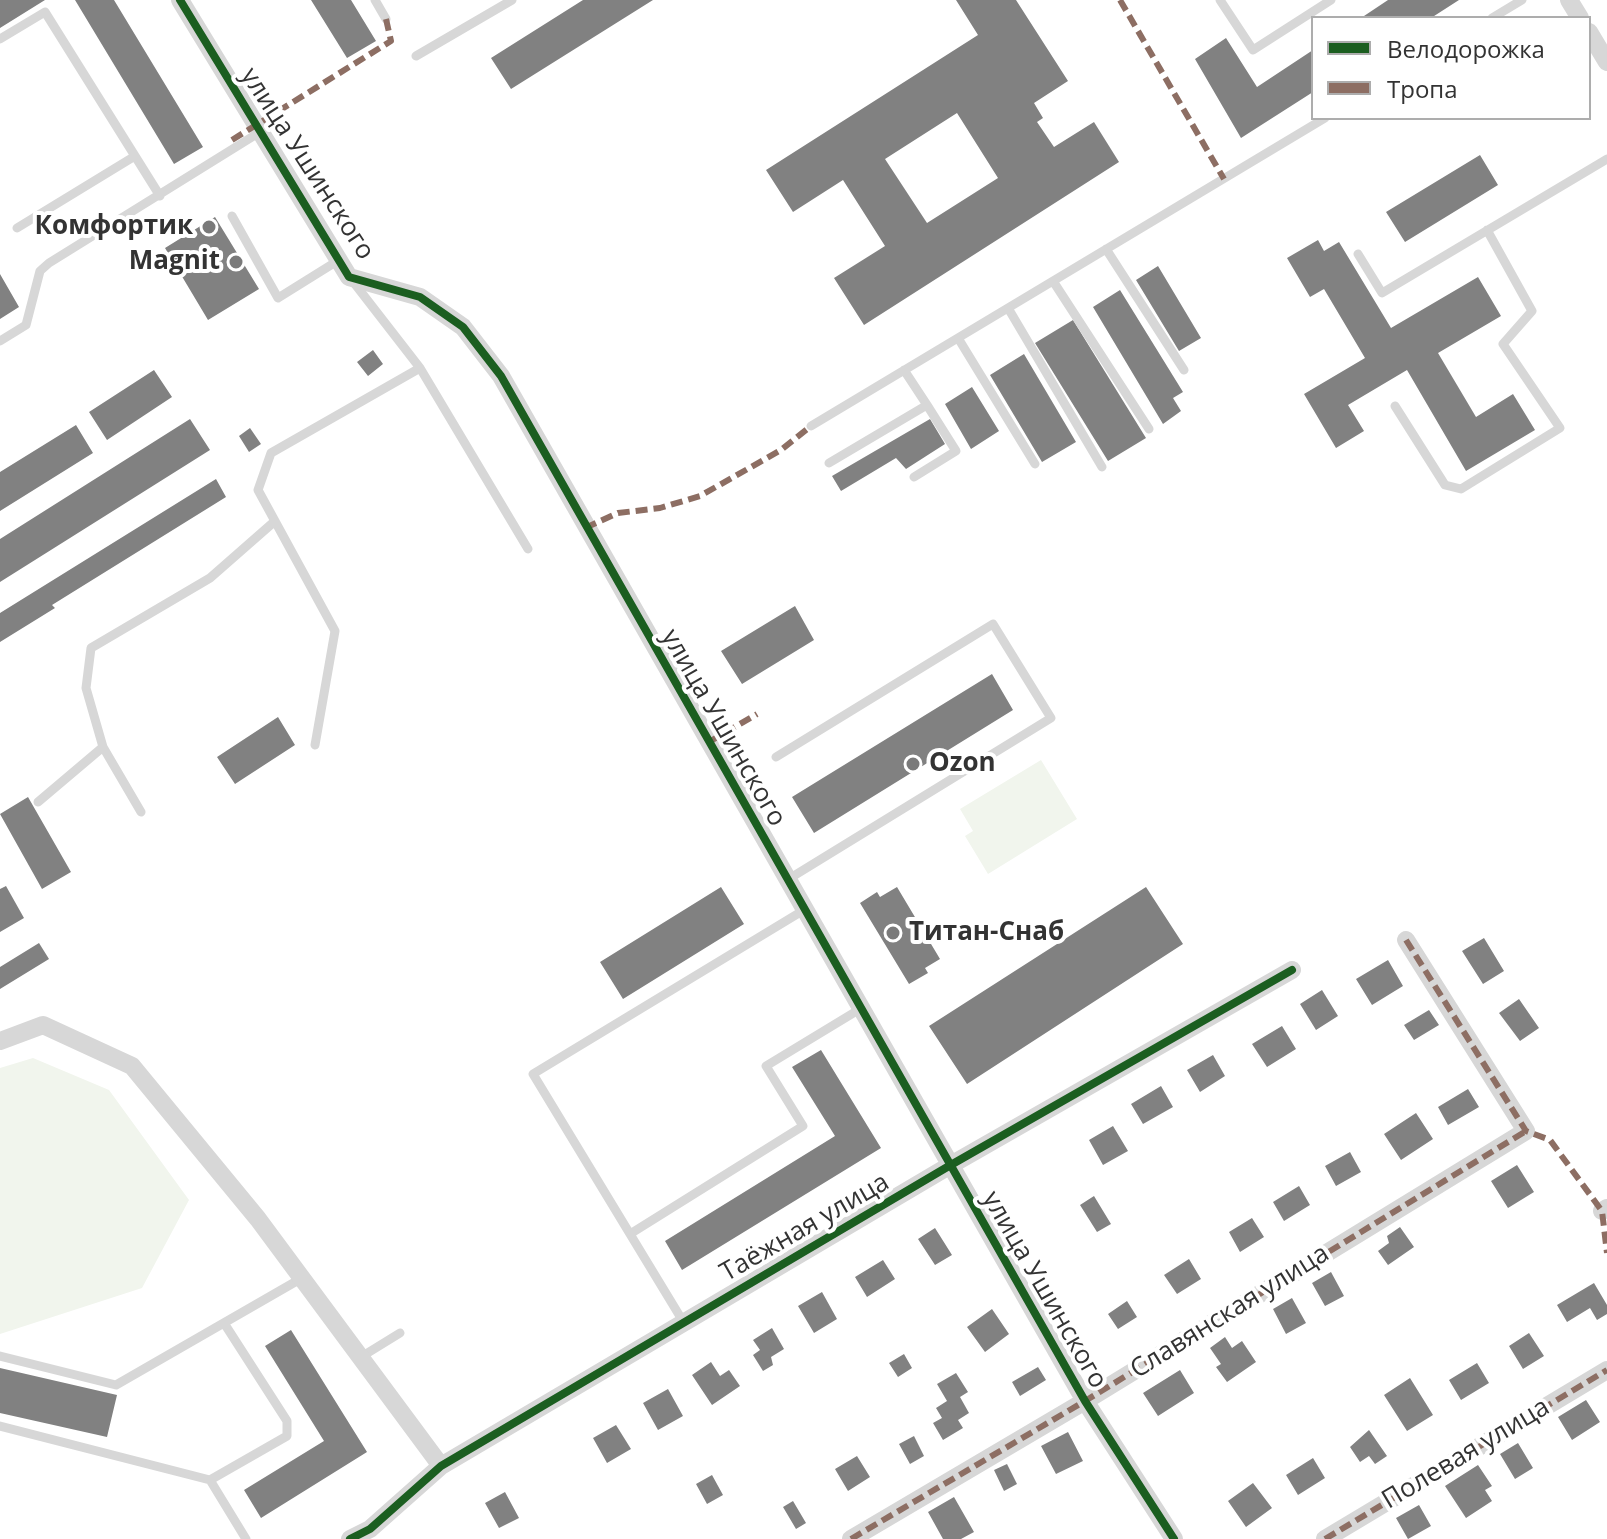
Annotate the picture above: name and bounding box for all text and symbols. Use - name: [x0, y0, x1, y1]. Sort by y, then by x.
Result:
- legend: [1311, 16, 1591, 120]
- text: Велодорожка: [1387, 32, 1545, 65]
- street label: улица Ушинского: [233, 62, 381, 266]
- text: Тропа: [1387, 72, 1458, 105]
- place label: Комфортик: [35, 211, 193, 243]
- marker: Комфортик: [200, 218, 218, 236]
- place label: Magnit: [129, 246, 220, 278]
- marker: Magnit: [227, 253, 245, 271]
- street label: улица Ушинского: [654, 624, 792, 832]
- place label: Ozon: [929, 748, 996, 780]
- marker: Ozon: [904, 755, 922, 773]
- place label: Титан-Снаб: [909, 917, 1064, 949]
- marker: Титан-Снаб: [884, 924, 902, 942]
- street label: Таёжная улица: [715, 1167, 895, 1289]
- street label: улица Ушинского: [975, 1186, 1113, 1394]
- street label: Славянская улица: [1125, 1238, 1335, 1386]
- street label: Полевая улица: [1377, 1392, 1555, 1516]

